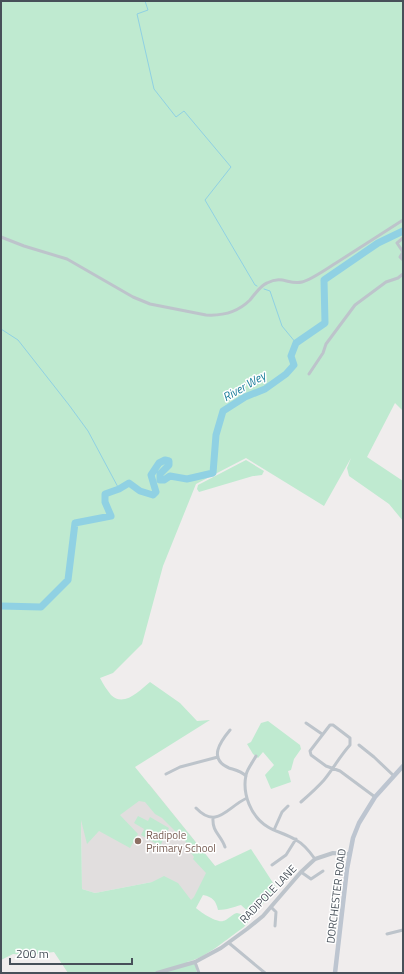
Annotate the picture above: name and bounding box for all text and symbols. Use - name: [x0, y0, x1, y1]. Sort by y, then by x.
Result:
- water label: River Wey: [219, 365, 270, 406]
- place label: Radipole Primary School: [146, 827, 216, 856]
- marker: Radipole Primary School: [133, 836, 143, 846]
- street label: DORCHESTER ROAD: [322, 848, 350, 944]
- street label: RADIPOLE LANE: [236, 861, 300, 927]
- scale bar: [10, 940, 132, 966]
- text: 200 m: [16, 944, 49, 963]

